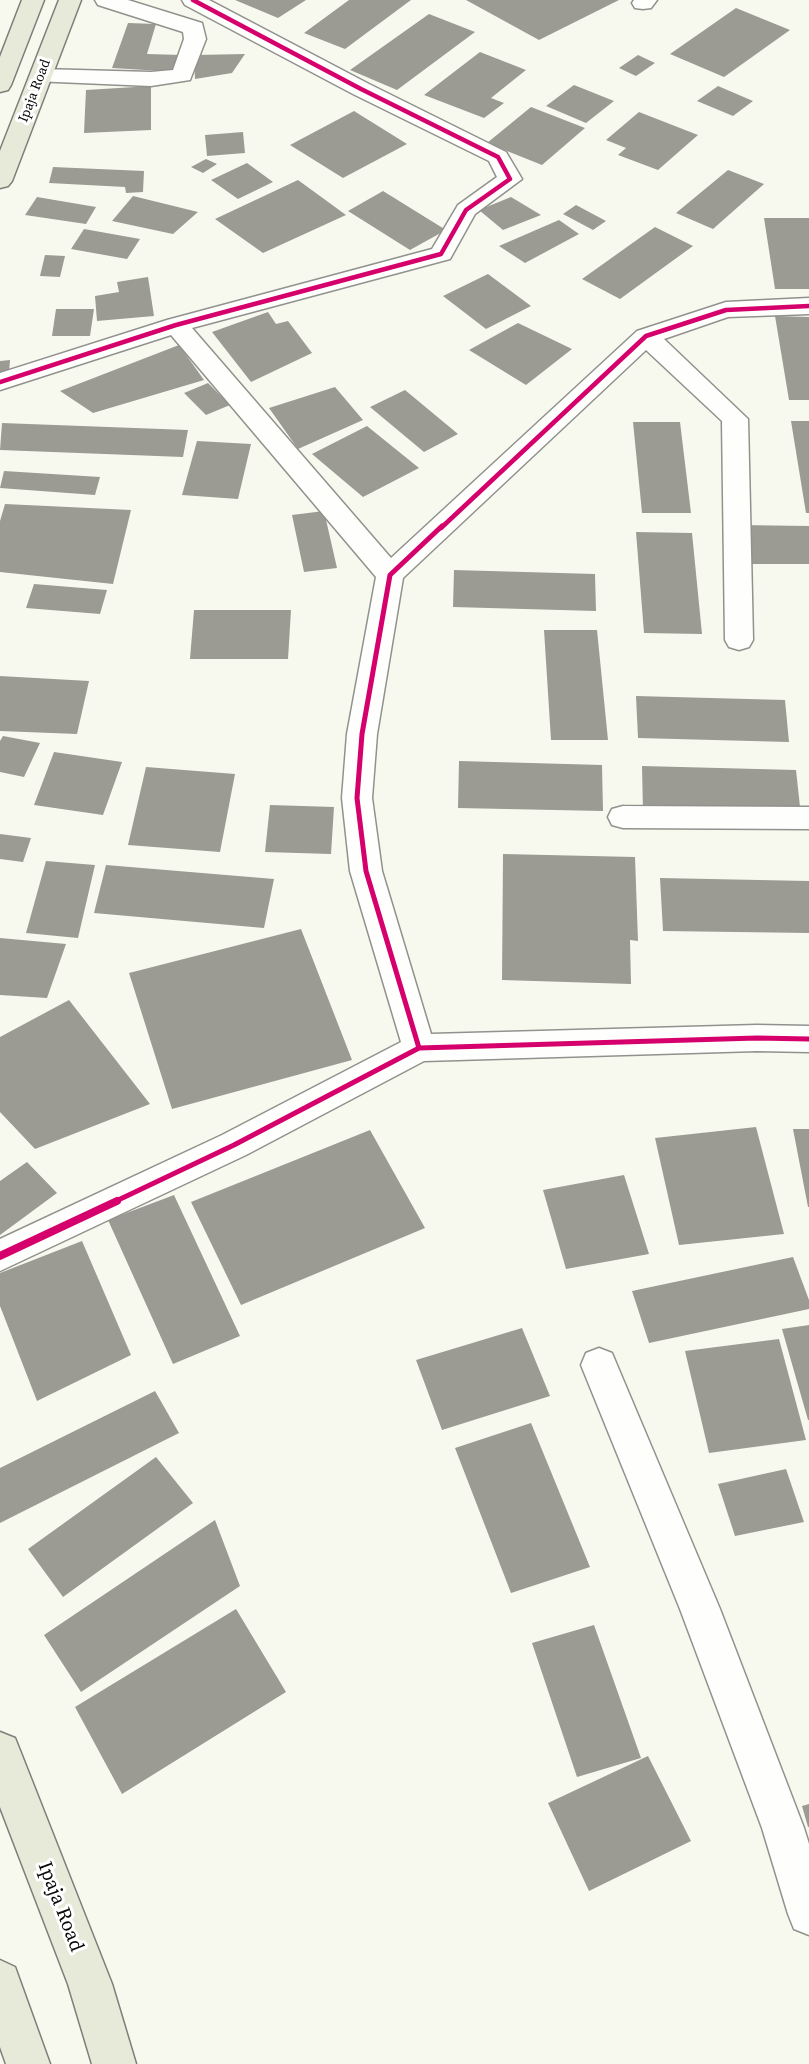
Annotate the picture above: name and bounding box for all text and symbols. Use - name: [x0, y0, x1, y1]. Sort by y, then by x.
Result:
- street label: Ipaja Road: [15, 57, 55, 125]
- street label: Ipaja Road: [32, 1859, 88, 1955]

